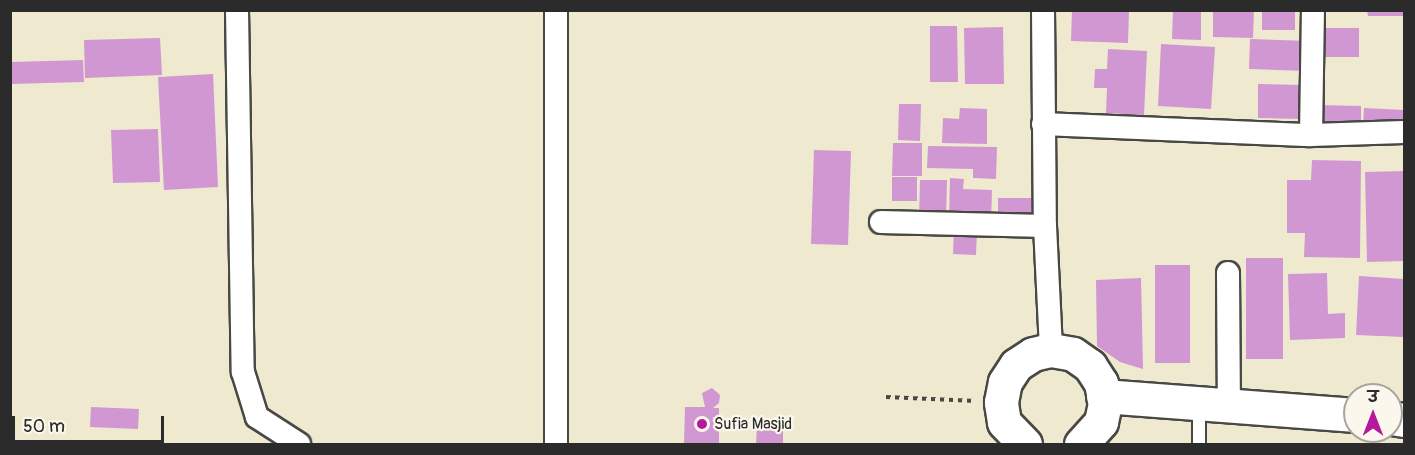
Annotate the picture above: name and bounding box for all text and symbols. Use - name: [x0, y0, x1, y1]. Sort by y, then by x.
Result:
- north arrow: [1343, 383, 1403, 443]
- text: उ: [1368, 387, 1378, 407]
- scale bar: [15, 404, 166, 442]
- place label: Sufia Masjid: [714, 414, 792, 434]
- text: 50 m: [23, 415, 65, 438]
- marker: Sufia Masjid: [695, 417, 709, 431]

